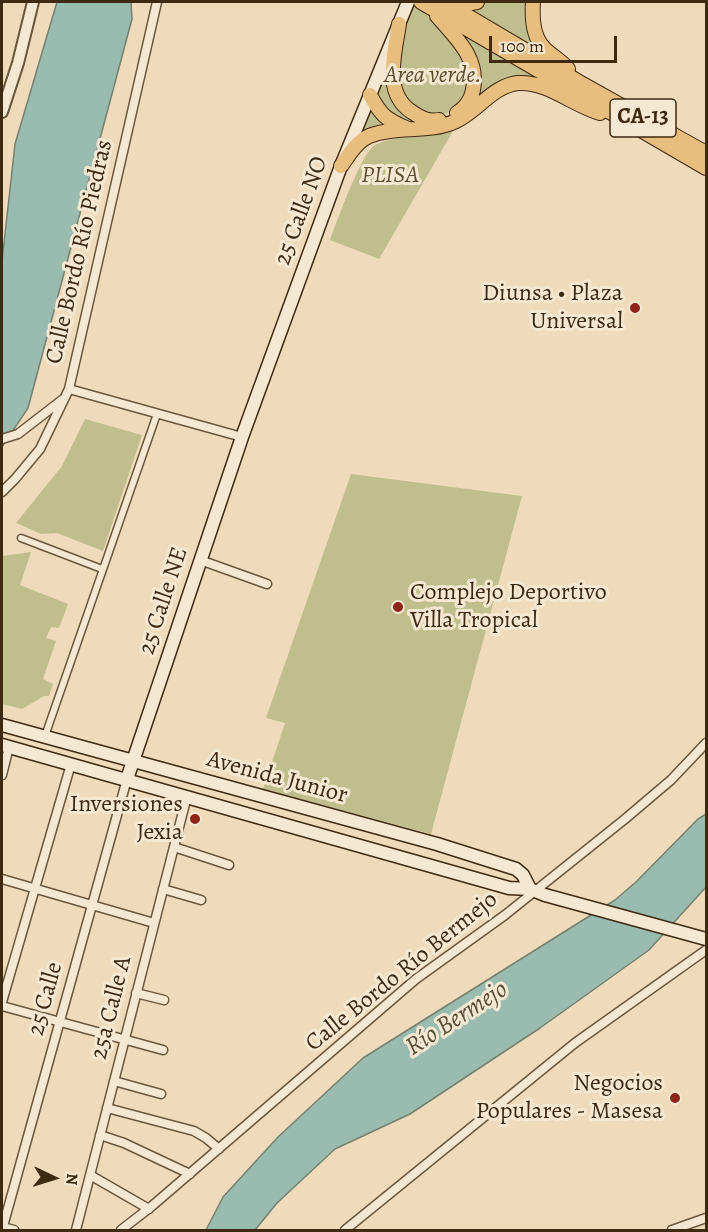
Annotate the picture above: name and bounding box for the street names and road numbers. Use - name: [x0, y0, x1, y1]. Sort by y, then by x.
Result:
- road number: CA-13: [610, 99, 676, 137]
- street label: Calle Bordo Río Piedras: [40, 137, 120, 367]
- street label: 25 Calle NO: [269, 153, 335, 269]
- street label: 25 Calle NE: [133, 544, 195, 658]
- street label: Avenida Junior: [203, 745, 351, 811]
- street label: Calle Bordo Río Bermejo: [300, 886, 504, 1058]
- street label: 25a Calle A: [85, 954, 139, 1062]
- street label: 25 Calle: [22, 959, 70, 1039]

